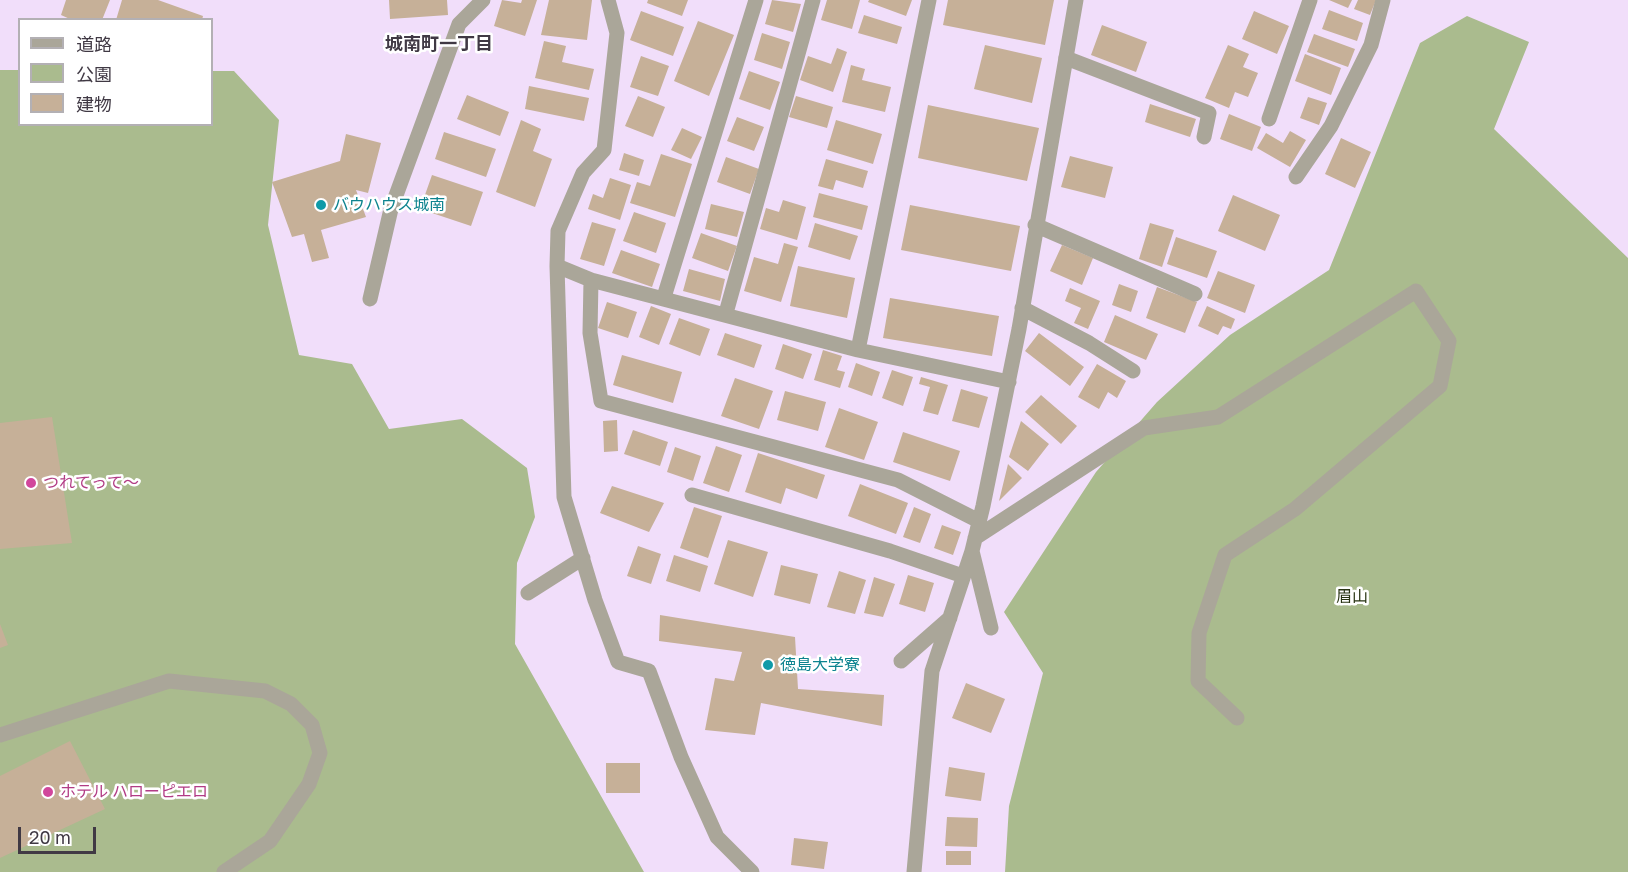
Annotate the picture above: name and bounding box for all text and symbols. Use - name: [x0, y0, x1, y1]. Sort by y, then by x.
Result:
- legend: [18, 18, 213, 126]
- text: 道路: [76, 33, 112, 55]
- district label: 城南町一丁目: [385, 33, 493, 55]
- text: 公園: [76, 63, 112, 85]
- text: 建物: [76, 93, 112, 115]
- place label: バウハウス城南: [333, 195, 445, 215]
- marker: バウハウス城南: [314, 198, 328, 212]
- place label: つれてって～: [43, 473, 139, 493]
- marker: つれてって～: [24, 476, 38, 490]
- park label: 眉山: [1336, 587, 1368, 607]
- place label: 徳島大学寮: [780, 655, 860, 675]
- marker: 徳島大学寮: [761, 658, 775, 672]
- place label: ホテル ハローピエロ: [60, 782, 208, 802]
- marker: ホテル ハローピエロ: [41, 785, 55, 799]
- scale bar: [21, 815, 99, 853]
- text: 20 m: [29, 826, 71, 848]

